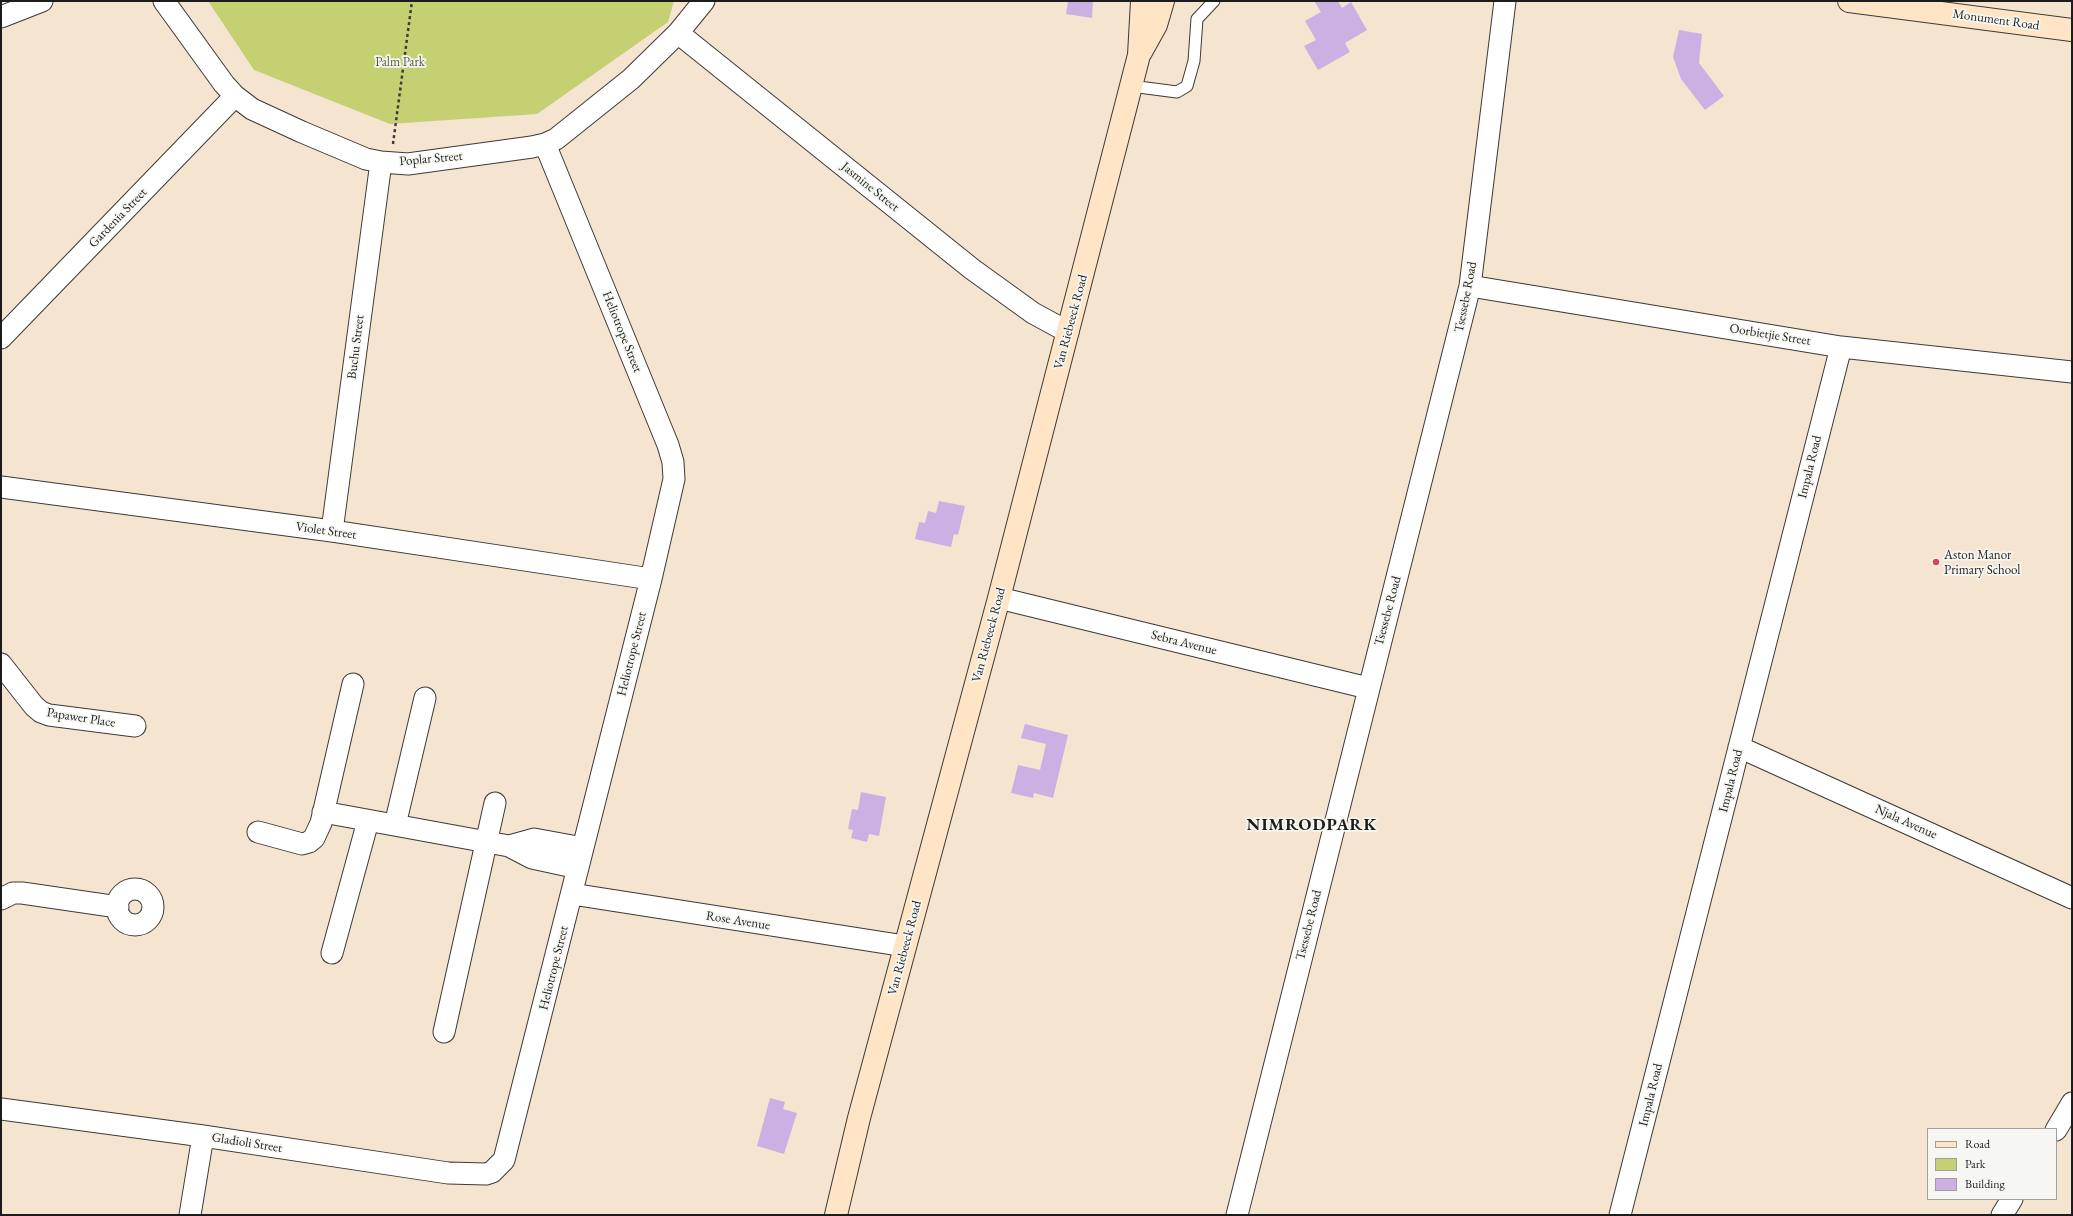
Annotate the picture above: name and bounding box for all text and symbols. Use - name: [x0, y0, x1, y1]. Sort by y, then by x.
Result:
- street label: Monument Road: [1952, 6, 2040, 34]
- park label: Palm Park: [375, 54, 425, 70]
- street label: Poplar Street: [399, 148, 463, 170]
- street label: Jasmine Street: [838, 159, 902, 215]
- street label: Gardenia Street: [86, 185, 150, 251]
- street label: Tsessebe Road: [1452, 260, 1480, 334]
- street label: Van Riebeeck Road: [1051, 273, 1091, 371]
- street label: Heliotrope Street: [599, 289, 645, 375]
- street label: Buchu Street: [344, 314, 368, 380]
- street label: Oorbietjie Street: [1728, 321, 1812, 349]
- street label: Impala Road: [1795, 434, 1825, 500]
- street label: Violet Street: [295, 519, 357, 543]
- place label: Aston Manor Primary School: [1944, 547, 2020, 578]
- marker: Aston Manor Primary School: [1931, 557, 1941, 567]
- street label: Tsessebe Road: [1371, 574, 1405, 648]
- street label: Van Riebeeck Road: [969, 586, 1009, 684]
- street label: Heliotrope Street: [614, 610, 650, 698]
- street label: Sebra Avenue: [1149, 627, 1219, 659]
- street label: Papawer Place: [46, 705, 116, 731]
- street label: Impala Road: [1716, 748, 1746, 814]
- street label: Njala Avenue: [1872, 801, 1940, 843]
- district label: NIMRODPARK: [1247, 815, 1377, 835]
- street label: Tsessebe Road: [1293, 888, 1325, 962]
- street label: Van Riebeeck Road: [885, 899, 925, 997]
- street label: Rose Avenue: [705, 908, 771, 934]
- street label: Heliotrope Street: [536, 924, 572, 1012]
- street label: Impala Road: [1636, 1062, 1666, 1128]
- legend: [1927, 1128, 2057, 1200]
- street label: Gladioli Street: [211, 1130, 283, 1156]
- text: Road: [1965, 1136, 1990, 1152]
- text: Park: [1965, 1156, 1985, 1172]
- text: Building: [1965, 1176, 2005, 1192]

